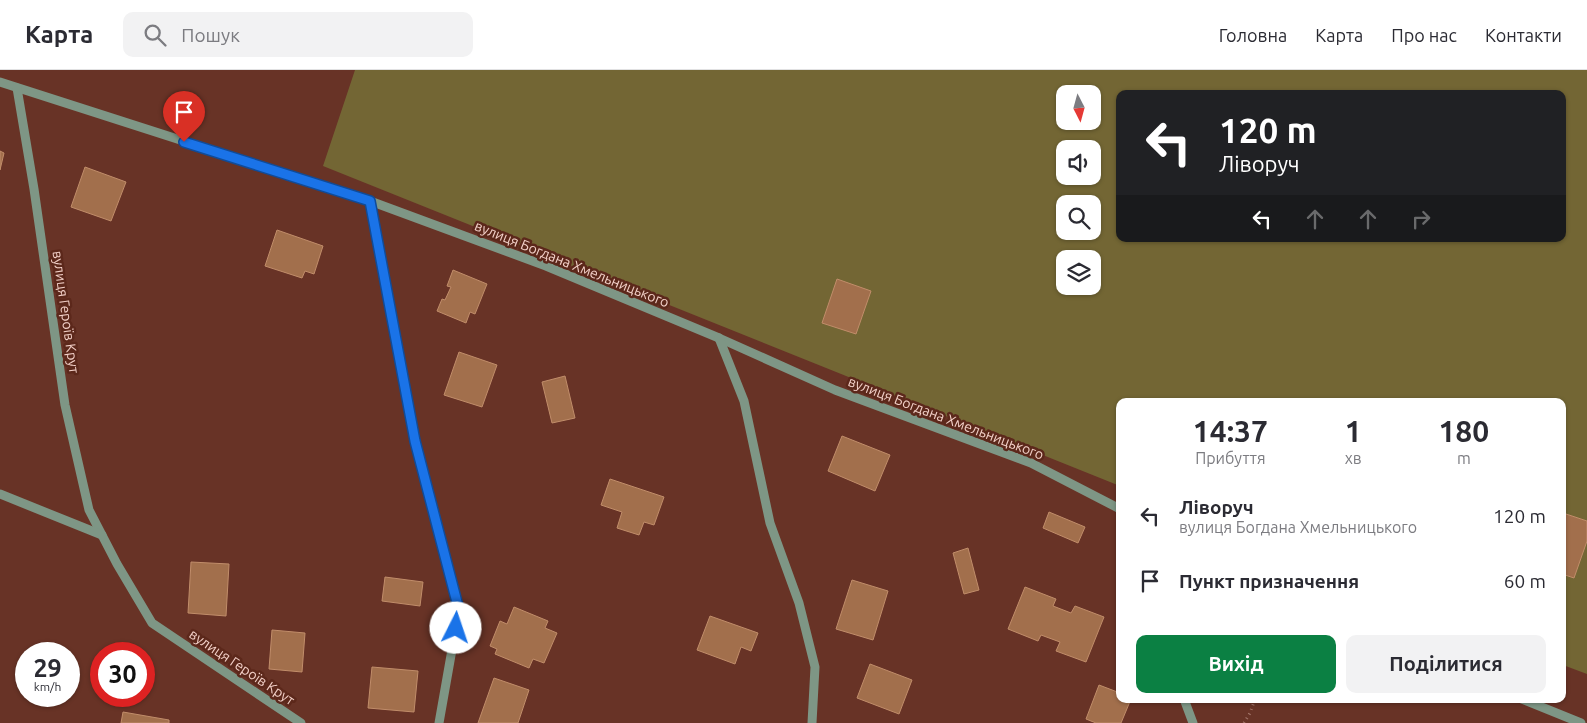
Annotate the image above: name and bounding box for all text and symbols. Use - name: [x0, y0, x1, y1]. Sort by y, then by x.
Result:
- search box: [123, 12, 473, 57]
- text: Карта: [25, 21, 93, 48]
- icon: search: [141, 21, 169, 49]
- text: Пошук: [181, 24, 240, 46]
- text: Головна: [1219, 25, 1287, 45]
- text: Карта: [1315, 25, 1363, 45]
- text: Про нас: [1391, 25, 1457, 45]
- text: Контакти: [1485, 25, 1562, 45]
- north arrow: [1056, 85, 1101, 130]
- map controls: [1056, 85, 1101, 295]
- pin: [163, 91, 205, 142]
- icon: arrive: [170, 98, 198, 126]
- icon: left: [1136, 110, 1201, 175]
- text: 120 m: [1219, 110, 1317, 150]
- button: sound: [1056, 140, 1101, 185]
- text: Ліворуч: [1219, 151, 1300, 176]
- button: search: [1056, 195, 1101, 240]
- icon: left: [1248, 205, 1276, 233]
- icon: ahead: [1301, 205, 1329, 233]
- icon: ahead: [1354, 205, 1382, 233]
- icon: right: [1407, 205, 1435, 233]
- street label: вулиця Богдана Хмельницького: [472, 218, 672, 310]
- street label: вулиця Героїв Крут: [49, 250, 83, 374]
- button: layers: [1056, 250, 1101, 295]
- street label: вулиця Богдана Хмельницького: [846, 373, 1046, 463]
- text: 14:37: [1193, 414, 1268, 448]
- text: 1: [1345, 414, 1362, 448]
- text: 180: [1438, 414, 1489, 448]
- text: Прибуття: [1195, 449, 1266, 467]
- text: хв: [1345, 449, 1362, 467]
- text: m: [1457, 449, 1471, 467]
- text: Ліворуч: [1179, 496, 1253, 518]
- icon: left: [1136, 502, 1164, 530]
- text: 120 m: [1493, 505, 1546, 527]
- text: вулиця Богдана Хмельницького: [1179, 518, 1417, 536]
- icon: arrive: [1136, 567, 1164, 595]
- text: Пункт призначення: [1179, 570, 1359, 592]
- text: 60 m: [1504, 570, 1546, 592]
- position arrow: [429, 601, 481, 653]
- street label: вулиця Героїв Крут: [186, 626, 298, 708]
- button: Вихід: [1136, 635, 1336, 693]
- button: Поділитися: [1346, 635, 1546, 693]
- speed limit sign: 30: [90, 642, 155, 707]
- text: 29: [33, 654, 62, 682]
- text: km/h: [34, 680, 61, 693]

